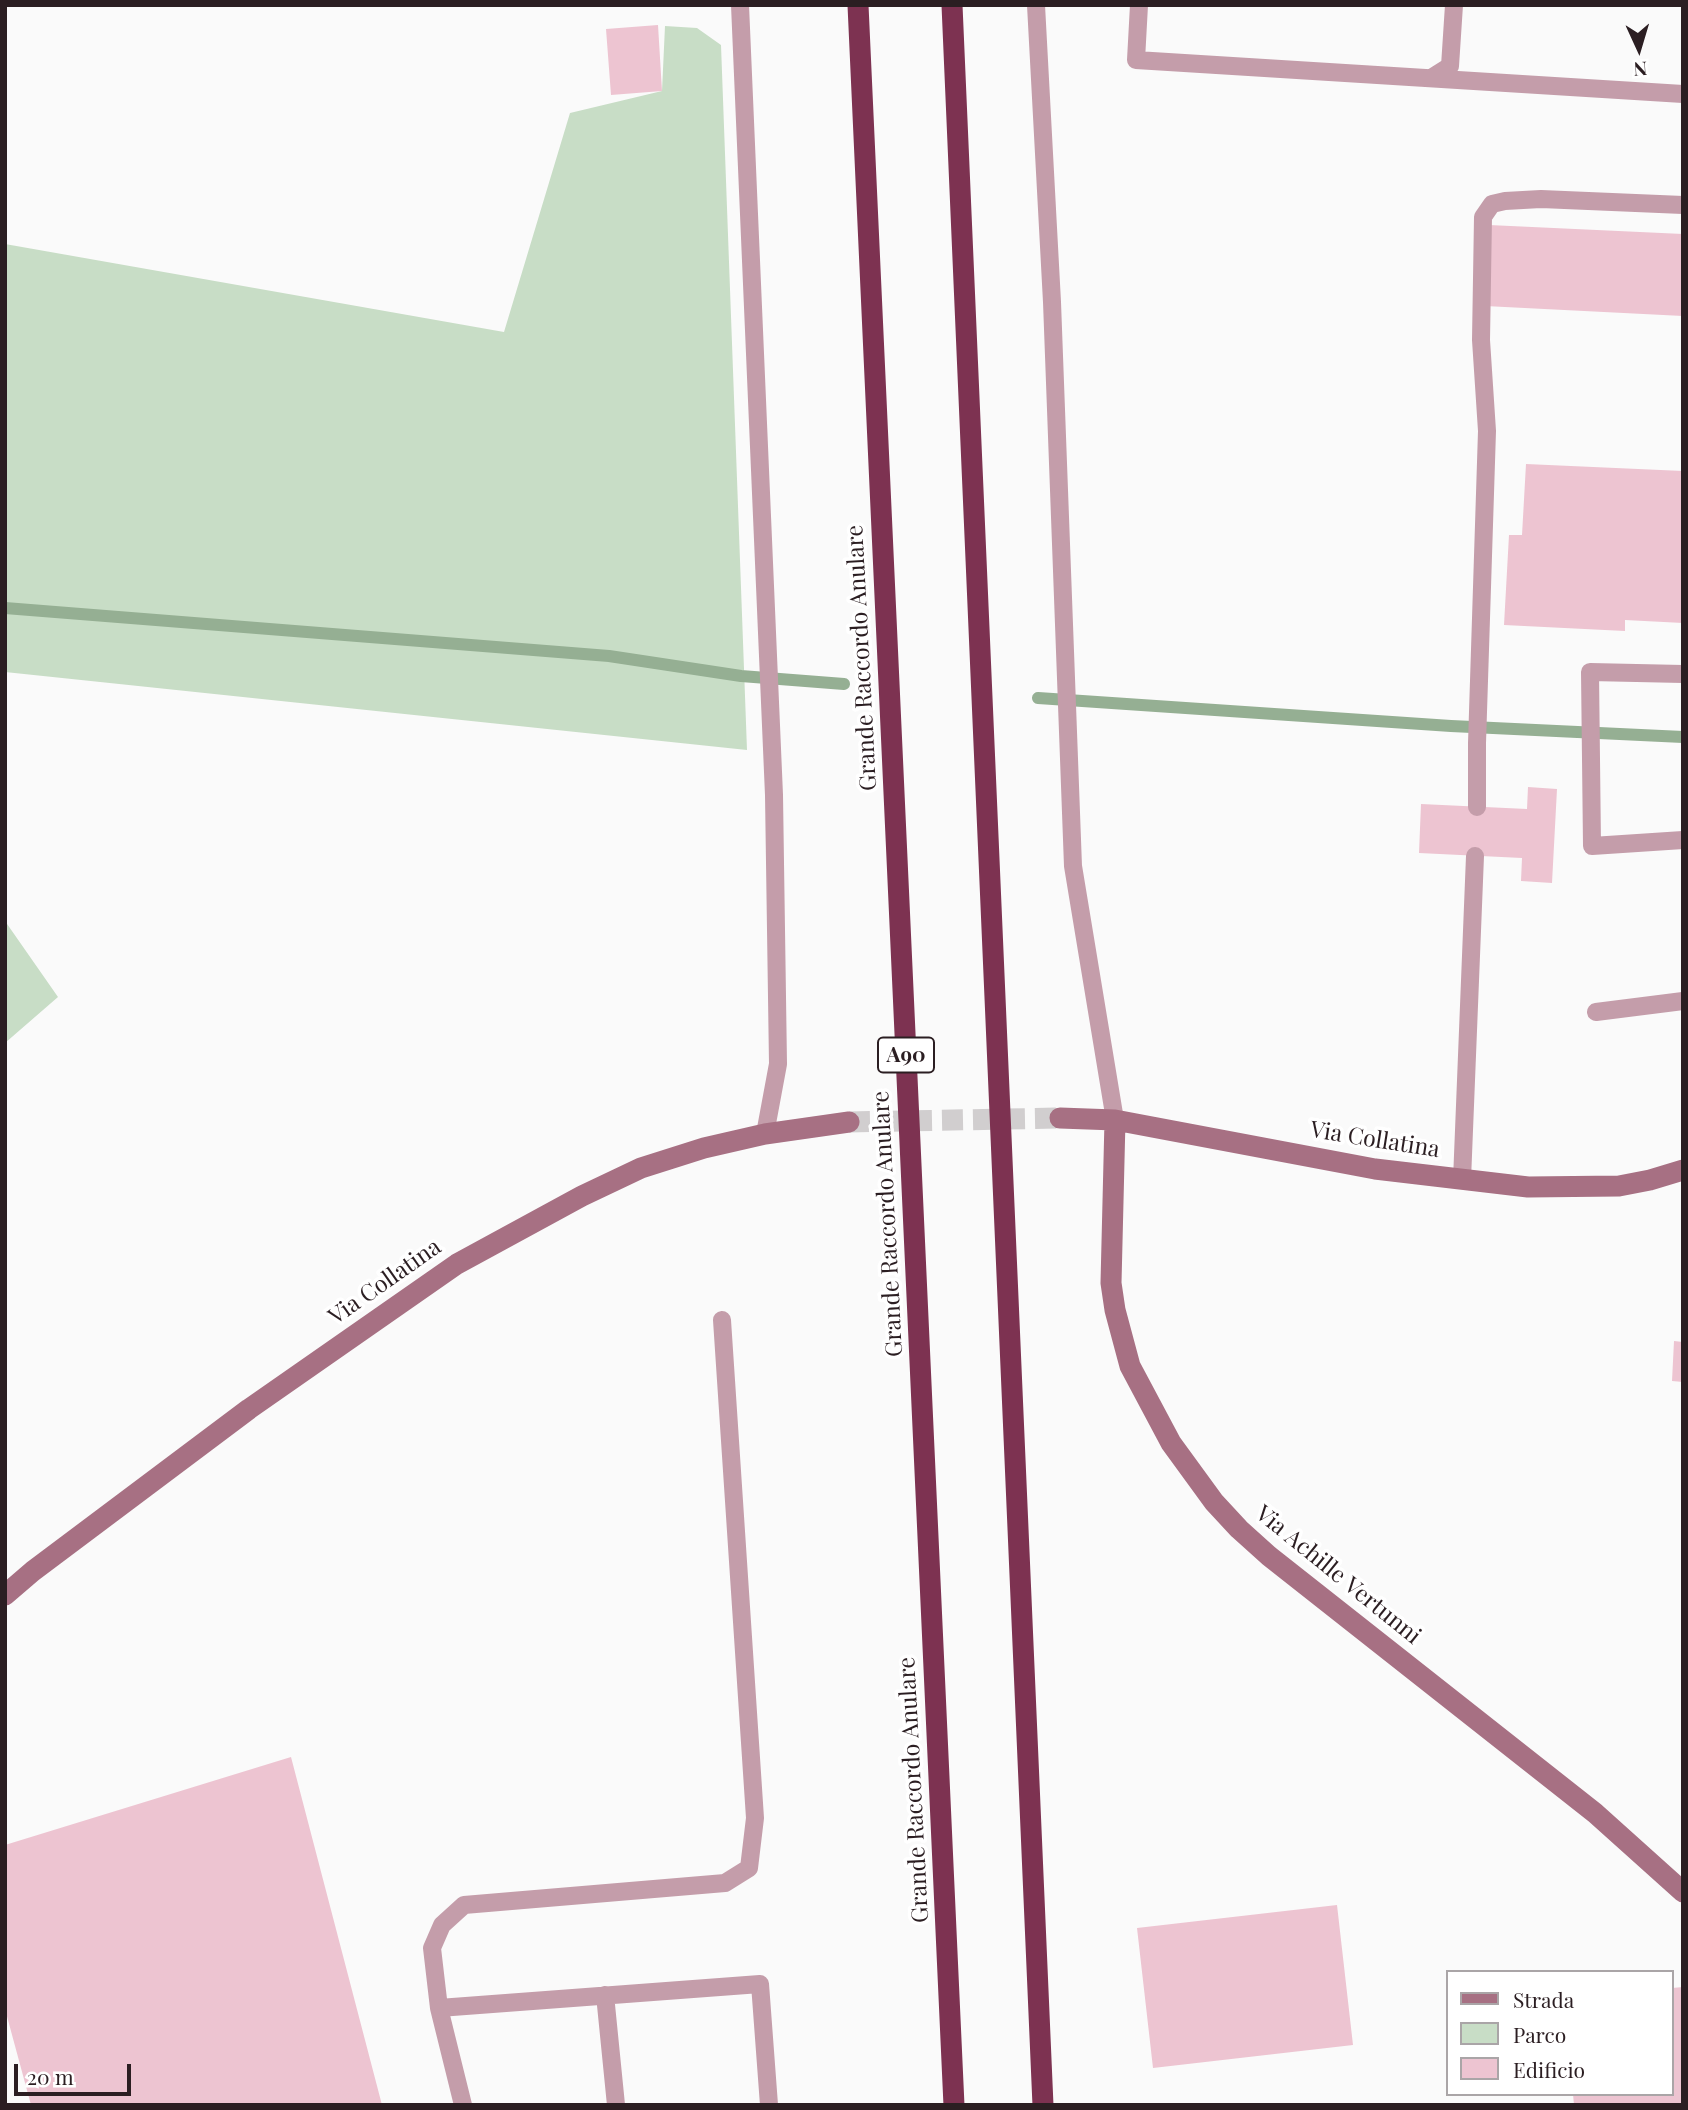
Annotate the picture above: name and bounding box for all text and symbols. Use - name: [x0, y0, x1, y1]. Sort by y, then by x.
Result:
- north arrow: [1604, 14, 1674, 84]
- text: N: [1633, 57, 1648, 83]
- street label: Grande Raccordo Anulare: [841, 524, 883, 792]
- road number: A90: [878, 1038, 934, 1072]
- street label: Grande Raccordo Anulare: [867, 1090, 909, 1358]
- street label: Via Collatina: [1308, 1116, 1442, 1164]
- street label: Via Collatina: [324, 1233, 446, 1331]
- street label: Via Achille Vertunni: [1250, 1500, 1426, 1650]
- street label: Grande Raccordo Anulare: [893, 1656, 935, 1924]
- legend: [1446, 1970, 1674, 2096]
- text: Strada: [1513, 1985, 1574, 2013]
- text: Parco: [1513, 2020, 1566, 2048]
- scale bar: [18, 2050, 135, 2094]
- text: Edificio: [1513, 2055, 1585, 2083]
- text: 20 m: [27, 2062, 74, 2090]

